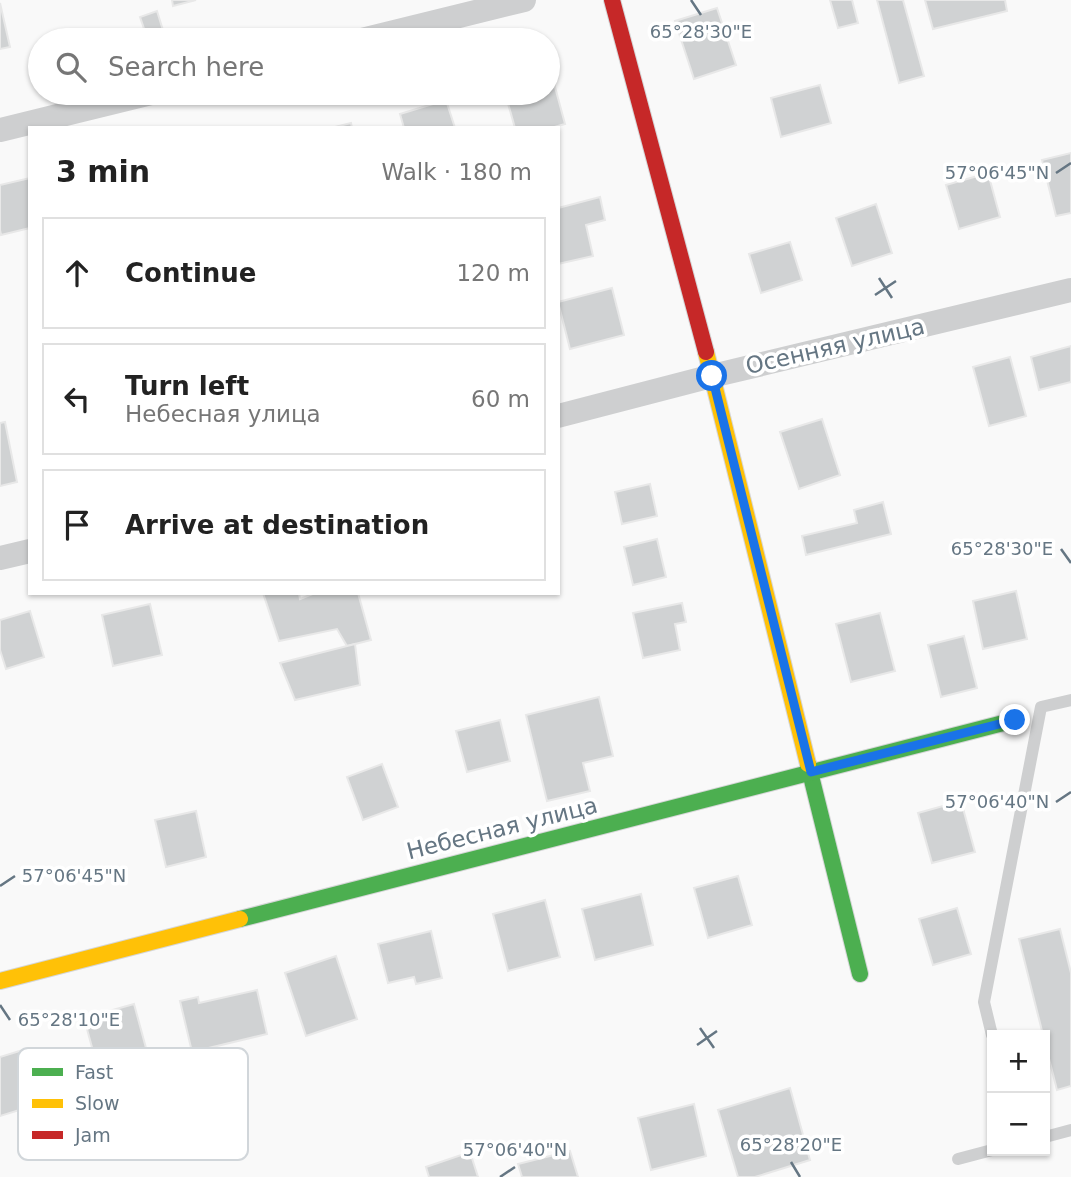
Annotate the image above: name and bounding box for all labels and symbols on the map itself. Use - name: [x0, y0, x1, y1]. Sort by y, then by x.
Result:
- text: 65°28'30"E: [650, 21, 752, 42]
- text: 57°06'45"N: [945, 162, 1049, 183]
- street label: Осенняя улица: [743, 313, 927, 379]
- route start: [696, 360, 727, 391]
- text: 65°28'30"E: [951, 538, 1053, 559]
- route end: [999, 704, 1030, 735]
- text: 57°06'40"N: [945, 791, 1049, 812]
- street label: Небесная улица: [404, 792, 600, 864]
- text: 57°06'45"N: [22, 865, 126, 886]
- text: 65°28'10"E: [18, 1009, 120, 1030]
- legend: [18, 1048, 248, 1160]
- text: Fast: [75, 1061, 113, 1083]
- text: Slow: [75, 1092, 120, 1114]
- text: Jam: [74, 1124, 111, 1146]
- text: 65°28'20"E: [740, 1134, 842, 1155]
- text: 57°06'40"N: [463, 1139, 567, 1160]

